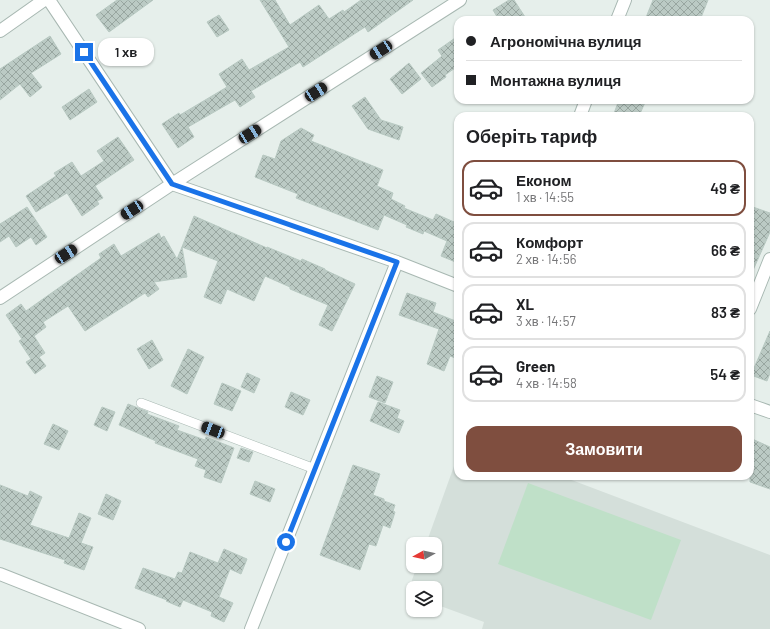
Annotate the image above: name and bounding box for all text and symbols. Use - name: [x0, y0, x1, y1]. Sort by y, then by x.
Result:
- text: Агрономічна вулиця: [490, 32, 642, 50]
- callout: 1 хв: [98, 38, 154, 66]
- car: [368, 38, 394, 62]
- route end: [75, 43, 93, 61]
- text: 1 хв: [115, 44, 137, 60]
- text: Монтажна вулиця: [490, 71, 621, 89]
- car: [303, 80, 329, 104]
- car: [237, 123, 263, 145]
- text: Оберіть тариф: [466, 125, 597, 147]
- icon: car: [468, 170, 504, 206]
- text: Економ: [516, 171, 572, 189]
- text: 49 ₴: [710, 179, 740, 197]
- text: 1 хв · 14:55: [516, 189, 574, 205]
- car: [119, 198, 145, 222]
- icon: car: [468, 232, 504, 268]
- text: Комфорт: [516, 233, 583, 251]
- text: 66 ₴: [711, 241, 740, 259]
- car: [53, 242, 79, 266]
- text: 2 хв · 14:56: [516, 251, 576, 267]
- icon: car: [468, 294, 504, 330]
- text: XL: [516, 295, 534, 313]
- text: 83 ₴: [711, 303, 740, 321]
- text: 3 хв · 14:57: [516, 313, 576, 329]
- icon: car: [468, 356, 504, 392]
- text: Green: [516, 357, 555, 375]
- text: 54 ₴: [710, 365, 740, 383]
- text: 4 хв · 14:58: [516, 375, 577, 391]
- car: [200, 420, 226, 440]
- button: Замовити: [466, 426, 742, 472]
- route start: [277, 533, 295, 551]
- north arrow: [406, 537, 442, 573]
- map controls: [406, 537, 442, 617]
- button: layers: [406, 581, 442, 617]

